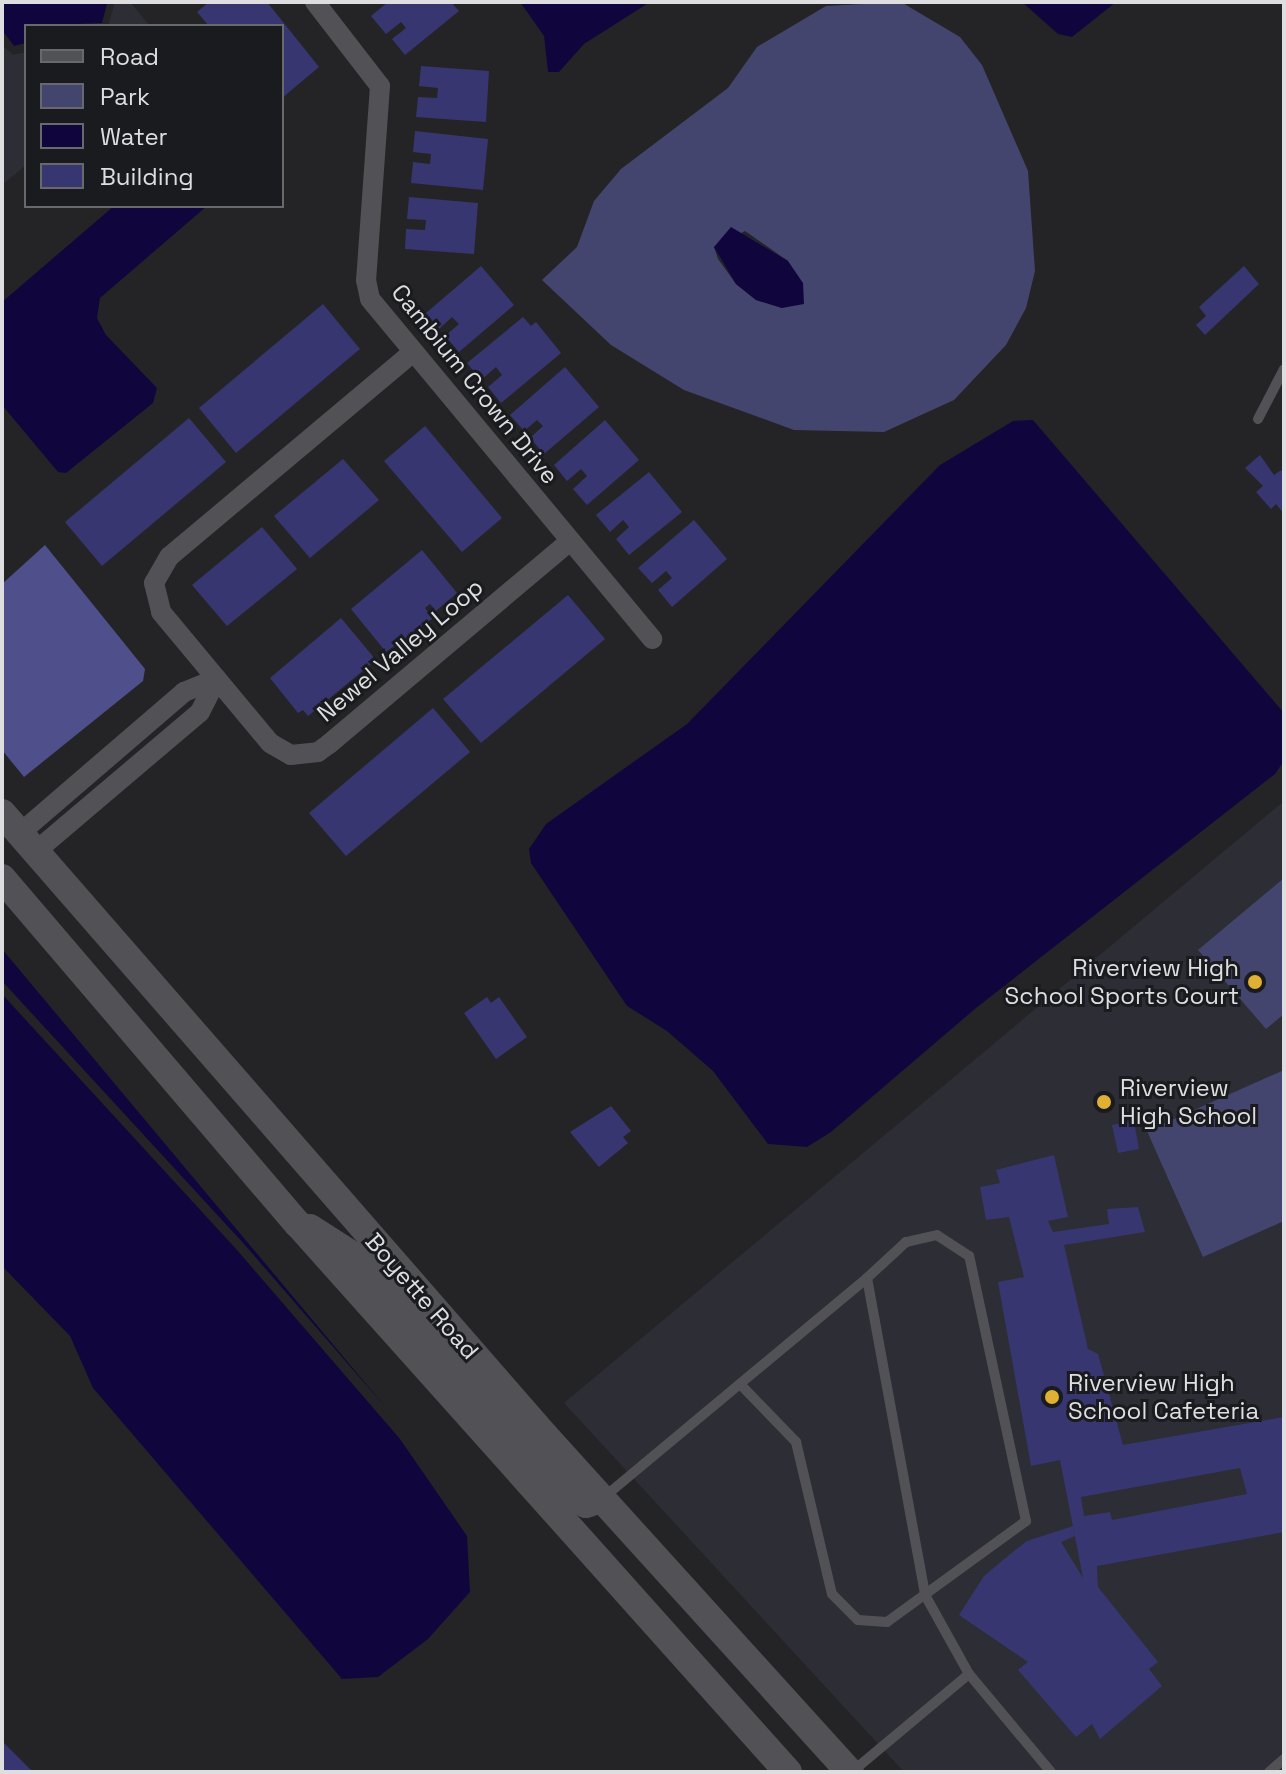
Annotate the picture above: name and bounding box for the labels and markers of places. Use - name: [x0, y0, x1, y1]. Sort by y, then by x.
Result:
- place label: Riverview High School Sports Court: [1005, 954, 1239, 1010]
- marker: Riverview High School Sports Court: [1246, 973, 1264, 991]
- place label: Riverview High School: [1120, 1074, 1257, 1130]
- marker: Riverview High School: [1095, 1093, 1113, 1111]
- place label: Riverview High School Cafeteria: [1068, 1369, 1259, 1425]
- marker: Riverview High School Cafeteria: [1043, 1388, 1061, 1406]

